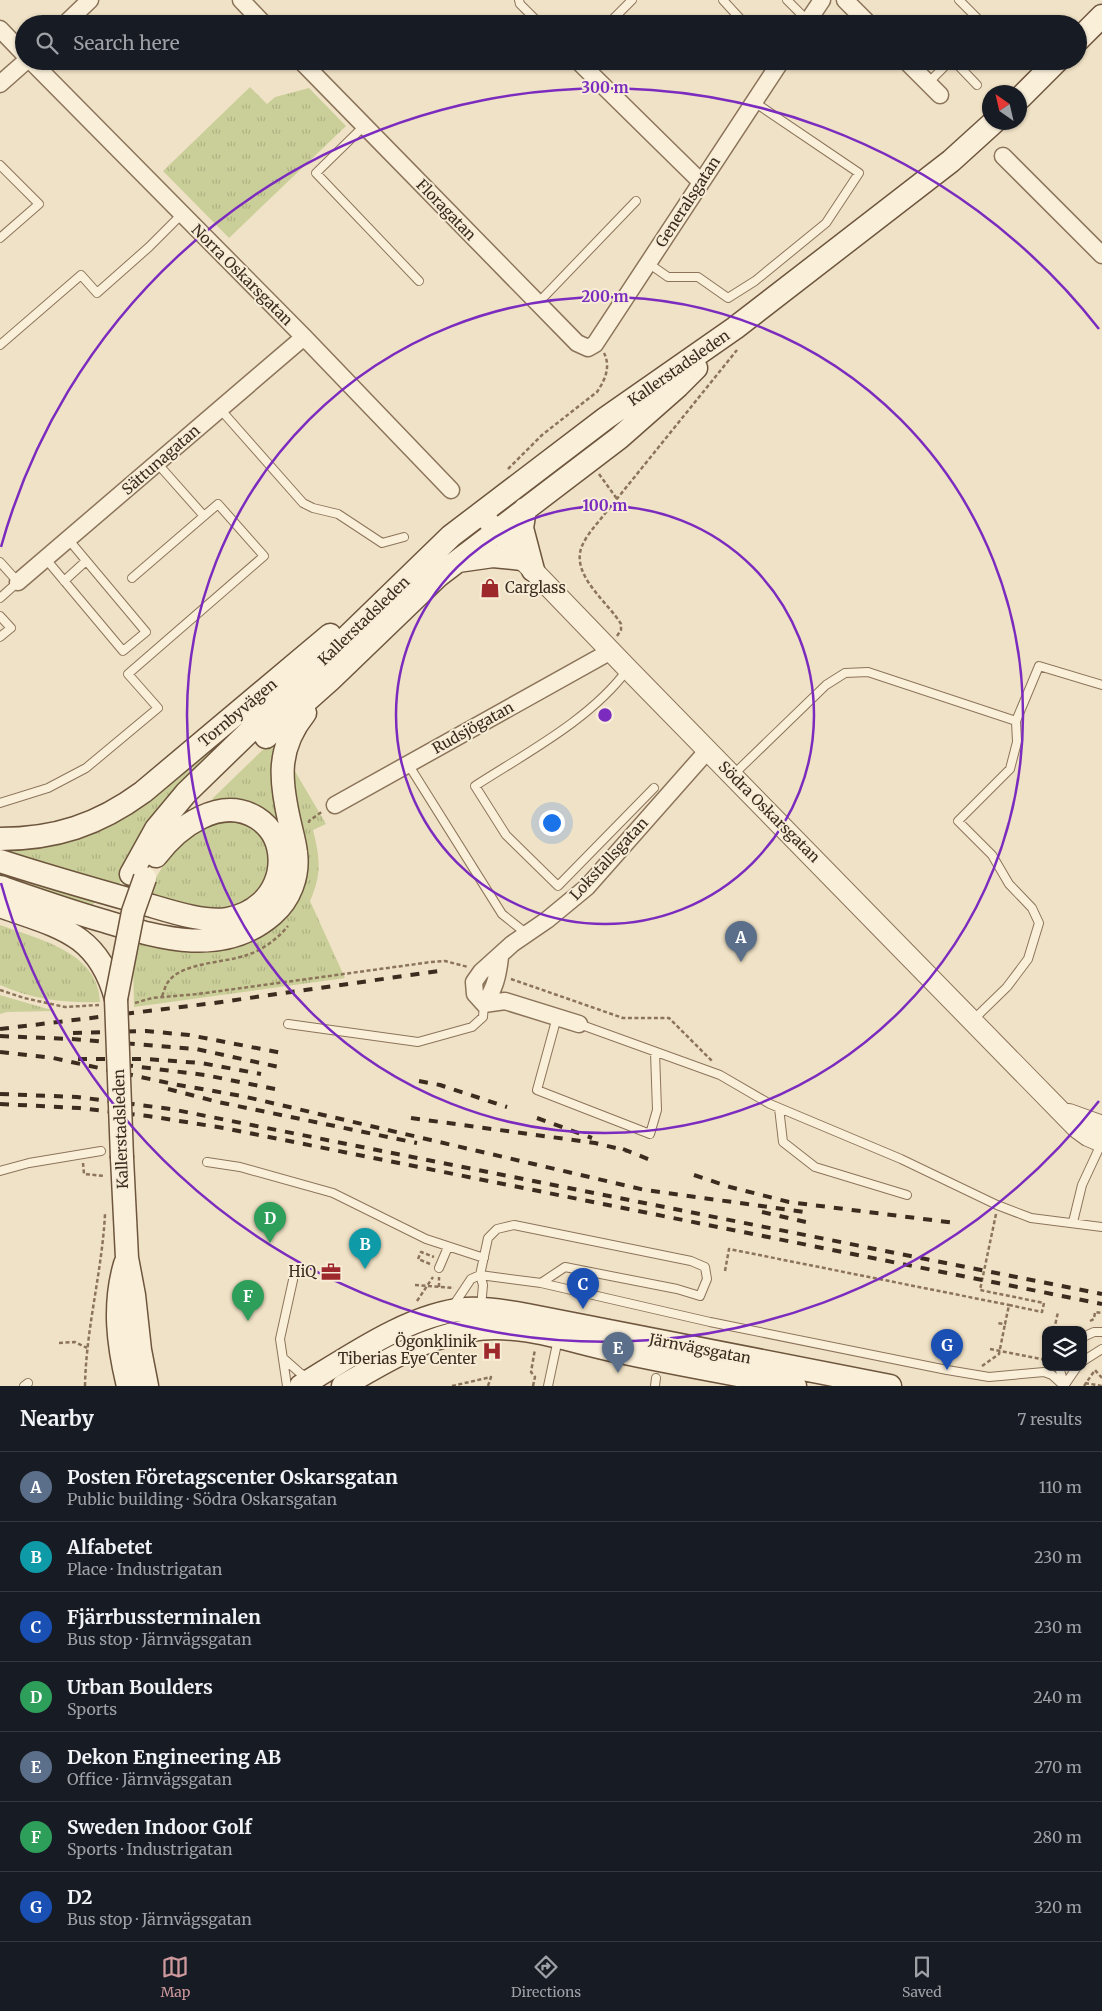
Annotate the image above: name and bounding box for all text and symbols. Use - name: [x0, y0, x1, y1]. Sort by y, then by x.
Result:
- search box: [15, 15, 1087, 70]
- icon: search: [33, 29, 61, 57]
- text: Search here: [73, 31, 180, 55]
- text: 300 m: [581, 78, 629, 97]
- north arrow: [982, 85, 1027, 130]
- street label: Generalsgatan: [651, 153, 724, 251]
- street label: Floragatan: [412, 175, 480, 244]
- street label: Norra Oskarsgatan: [188, 220, 297, 329]
- text: 200 m: [581, 287, 629, 306]
- street label: Kallerstadsleden: [624, 325, 733, 410]
- street label: Sättunagatan: [118, 421, 204, 499]
- text: 100 m: [583, 496, 627, 515]
- street label: Kallerstadsleden: [314, 572, 413, 669]
- shop icon: Carglass: [479, 577, 501, 599]
- place label: Carglass: [505, 578, 566, 597]
- street label: Tornbyvägen: [195, 674, 281, 751]
- street label: Rudsjögatan: [429, 697, 517, 758]
- centre of rings: [596, 706, 614, 724]
- street label: Södra Oskarsgatan: [715, 757, 824, 866]
- your location: [539, 810, 565, 836]
- street label: Lokstallsgatan: [565, 813, 652, 904]
- pin: A: [725, 921, 757, 962]
- street label: Kallerstadsleden: [109, 1069, 132, 1189]
- pin: D: [254, 1202, 286, 1243]
- pin: B: [349, 1228, 381, 1269]
- office icon: HiQ: [320, 1261, 342, 1283]
- place label: HiQ: [289, 1262, 317, 1281]
- pin: C: [567, 1268, 599, 1309]
- pin: F: [232, 1280, 264, 1321]
- map controls: [1042, 1326, 1087, 1371]
- button: layers: [1042, 1326, 1087, 1371]
- street label: Järnvägsgatan: [647, 1329, 753, 1368]
- pin: G: [931, 1329, 963, 1370]
- place label: Ögonklinik Tiberias Eye Center: [338, 1331, 477, 1368]
- pin: E: [602, 1332, 634, 1373]
- hospital icon: Ögonklinik Tiberias Eye Center: [481, 1340, 503, 1362]
- text: Nearby: [20, 1405, 94, 1432]
- text: 7 results: [1017, 1409, 1082, 1429]
- text: Posten Företagscenter Oskarsgatan: [67, 1465, 398, 1489]
- text: A: [30, 1477, 42, 1497]
- text: 110 m: [1039, 1477, 1082, 1497]
- text: Public building · Södra Oskarsgatan: [67, 1489, 337, 1509]
- text: Alfabetet: [67, 1535, 152, 1559]
- text: B: [30, 1547, 42, 1567]
- text: 230 m: [1034, 1547, 1082, 1567]
- text: Place · Industrigatan: [67, 1559, 222, 1579]
- text: Fjärrbussterminalen: [67, 1605, 261, 1629]
- text: C: [31, 1617, 41, 1637]
- text: 230 m: [1034, 1617, 1082, 1637]
- text: Bus stop · Järnvägsgatan: [67, 1629, 252, 1649]
- text: Urban Boulders: [67, 1675, 213, 1699]
- text: D: [30, 1687, 42, 1707]
- text: 240 m: [1033, 1687, 1082, 1707]
- text: Sports: [67, 1699, 117, 1719]
- text: Dekon Engineering AB: [67, 1745, 281, 1769]
- text: E: [31, 1757, 41, 1777]
- text: 270 m: [1034, 1757, 1082, 1777]
- text: Office · Järnvägsgatan: [67, 1769, 232, 1789]
- text: Sweden Indoor Golf: [67, 1815, 252, 1839]
- text: F: [31, 1827, 41, 1847]
- text: 280 m: [1033, 1827, 1082, 1847]
- text: Sports · Industrigatan: [67, 1839, 233, 1859]
- text: D2: [67, 1885, 92, 1909]
- text: G: [30, 1897, 42, 1917]
- text: 320 m: [1034, 1897, 1082, 1917]
- text: Bus stop · Järnvägsgatan: [67, 1909, 252, 1929]
- tab: Map: [160, 1953, 190, 2001]
- tab: Directions: [511, 1953, 581, 2001]
- tab: Saved: [902, 1953, 942, 2001]

